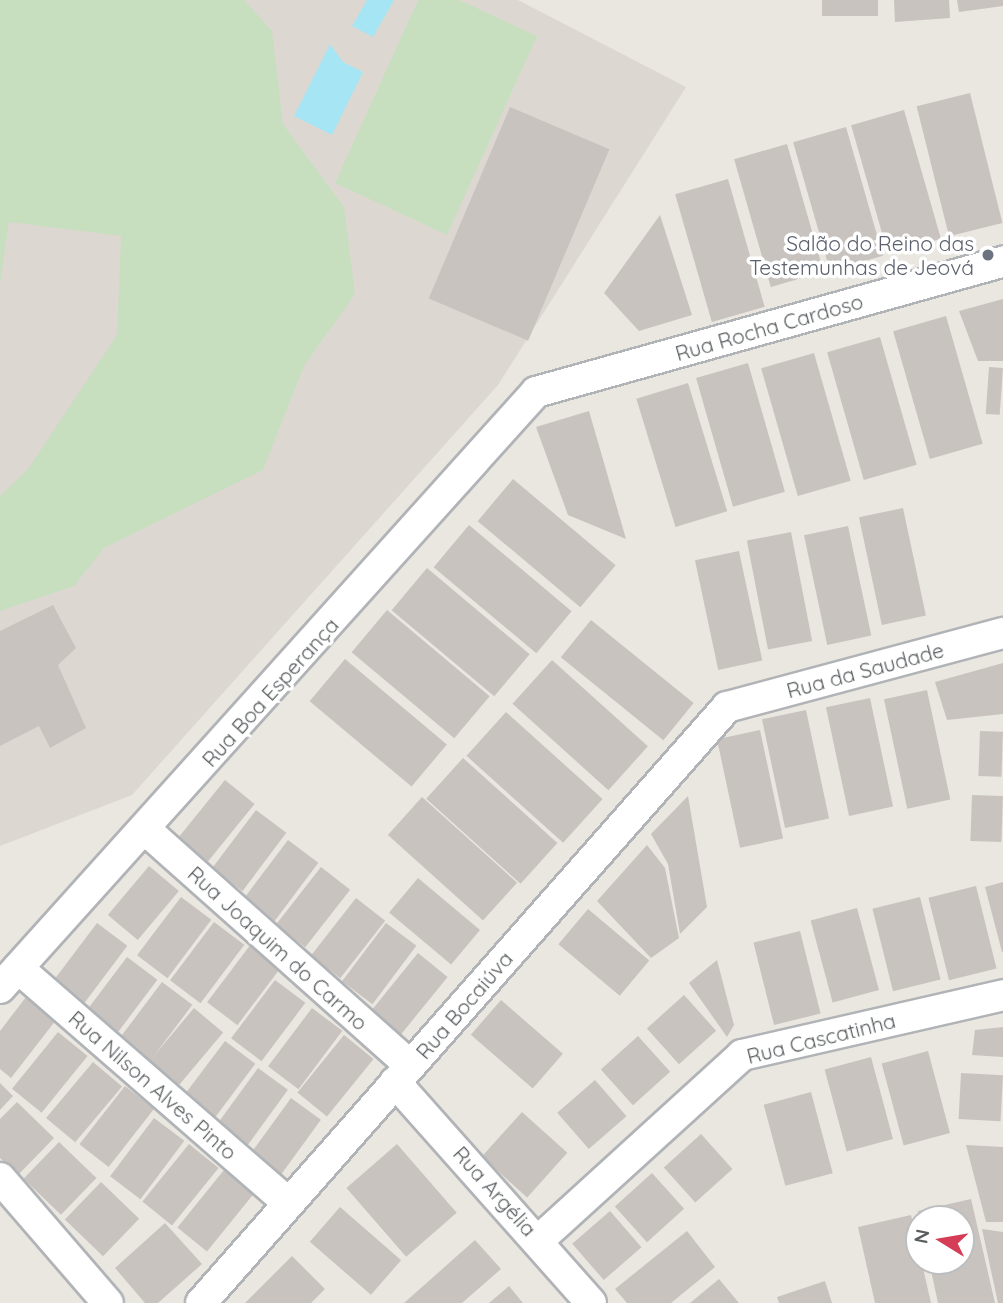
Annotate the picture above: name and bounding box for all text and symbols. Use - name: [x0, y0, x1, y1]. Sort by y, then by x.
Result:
- place label: Salão do Reino das Testemunhas de Jeová: [749, 230, 974, 280]
- marker: Salão do Reino das Testemunhas de Jeová: [980, 247, 996, 263]
- street label: Rua Rocha Cardoso: [672, 288, 866, 366]
- street label: Rua Boa Esperança: [196, 612, 344, 772]
- street label: Rua da Saudade: [784, 637, 946, 703]
- street label: Rua Joaquim do Carmo: [183, 861, 373, 1035]
- street label: Rua Bocaiúva: [410, 946, 518, 1064]
- street label: Rua Nilson Alves Pinto: [64, 1005, 242, 1165]
- street label: Rua Cascatinha: [744, 1007, 898, 1069]
- street label: Rua Argélia: [448, 1141, 542, 1241]
- north arrow: [905, 1205, 975, 1275]
- text: N: [908, 1227, 934, 1246]

